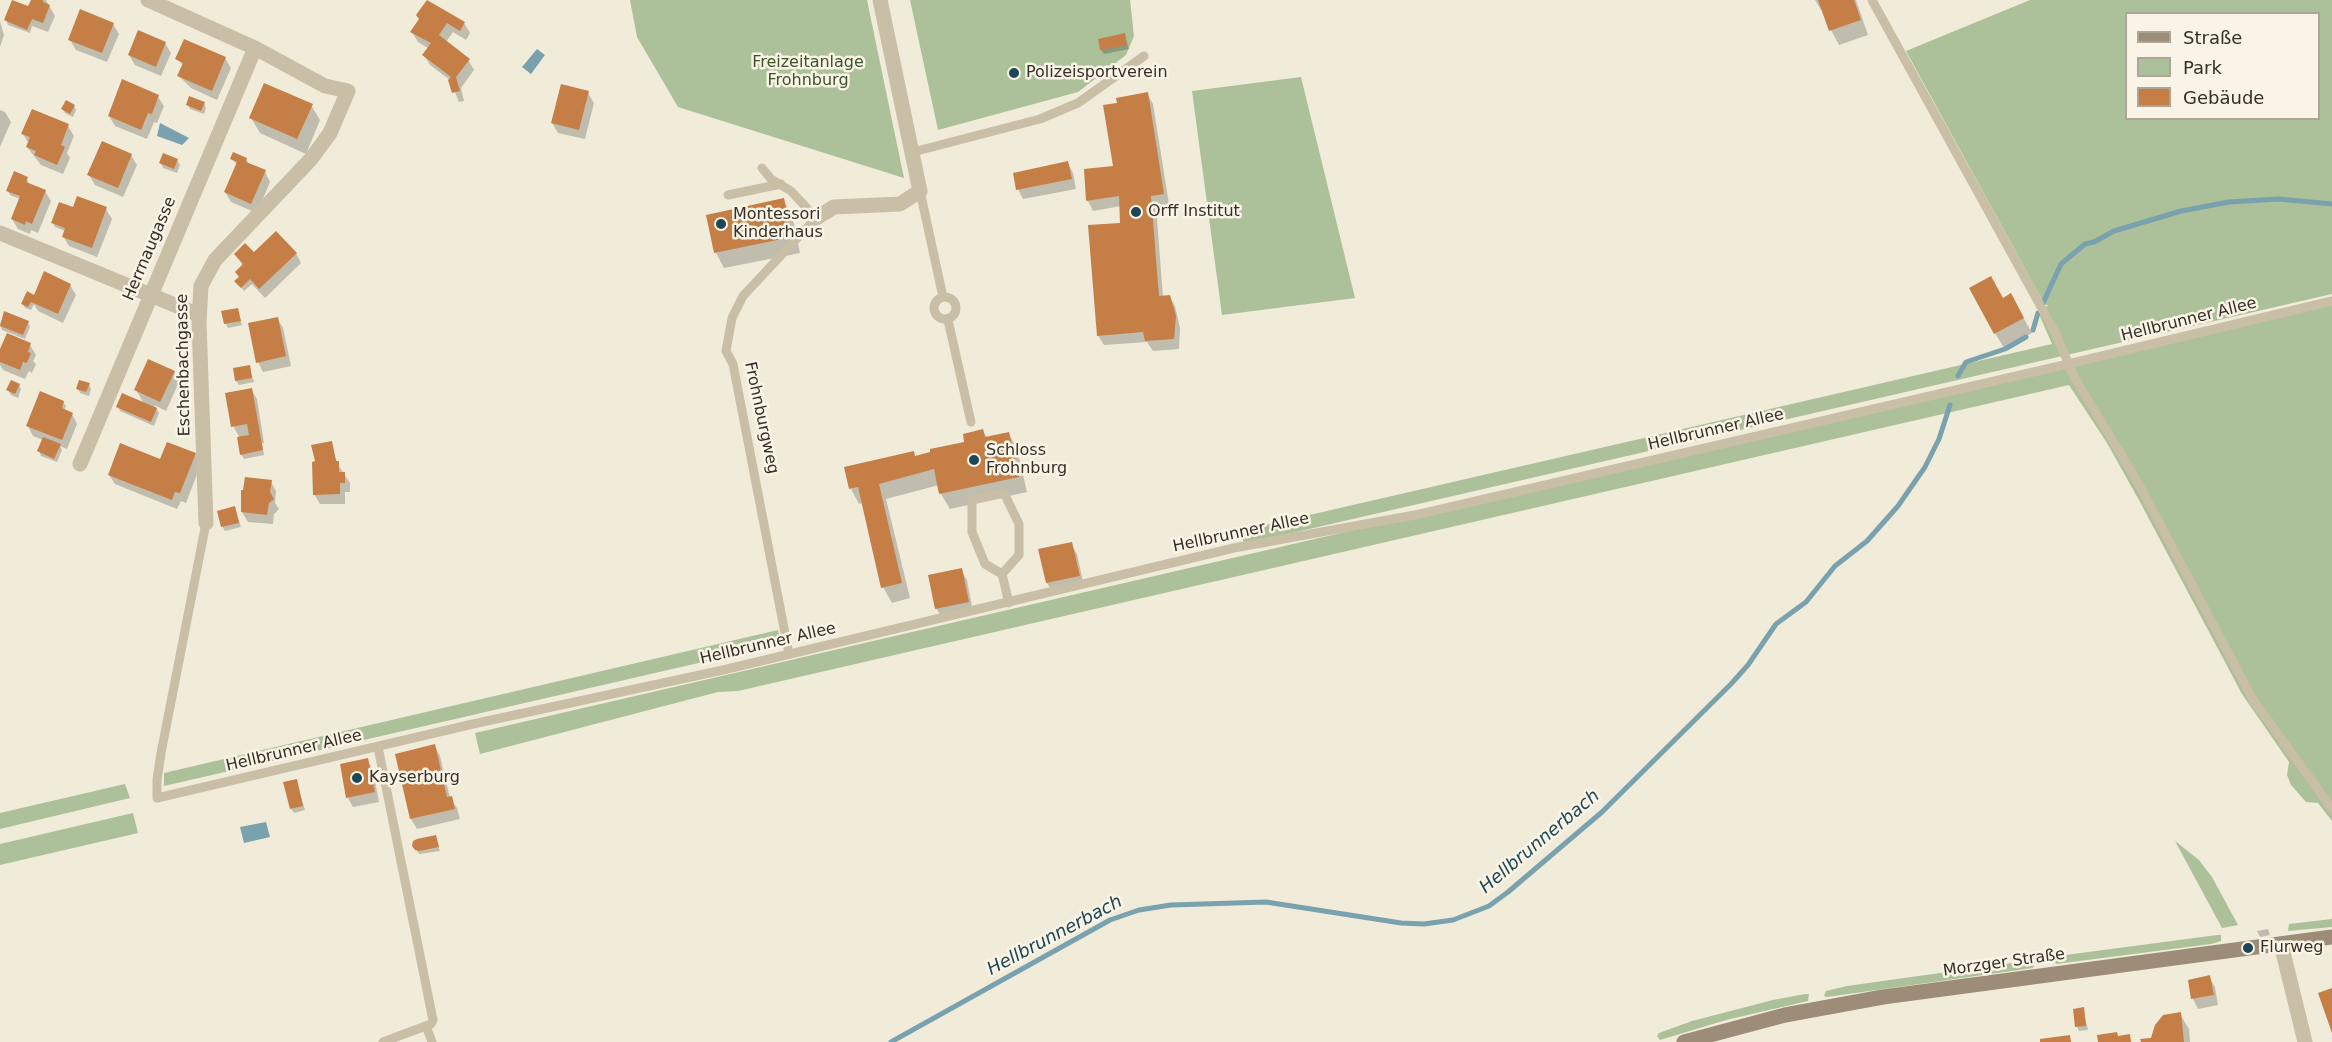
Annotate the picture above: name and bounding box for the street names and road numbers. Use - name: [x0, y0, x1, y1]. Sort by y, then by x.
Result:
- street label: Herrnaugasse: [119, 194, 181, 304]
- street label: Eschenbachgasse: [173, 293, 195, 437]
- street label: Hellbrunner Allee: [2119, 294, 2259, 346]
- street label: Frohnburgweg: [740, 360, 782, 476]
- street label: Hellbrunner Allee: [1646, 405, 1786, 455]
- street label: Hellbrunner Allee: [1171, 509, 1311, 557]
- street label: Hellbrunner Allee: [698, 619, 838, 669]
- street label: Hellbrunner Allee: [224, 726, 364, 776]
- street label: Morzger Straße: [1942, 945, 2066, 981]

